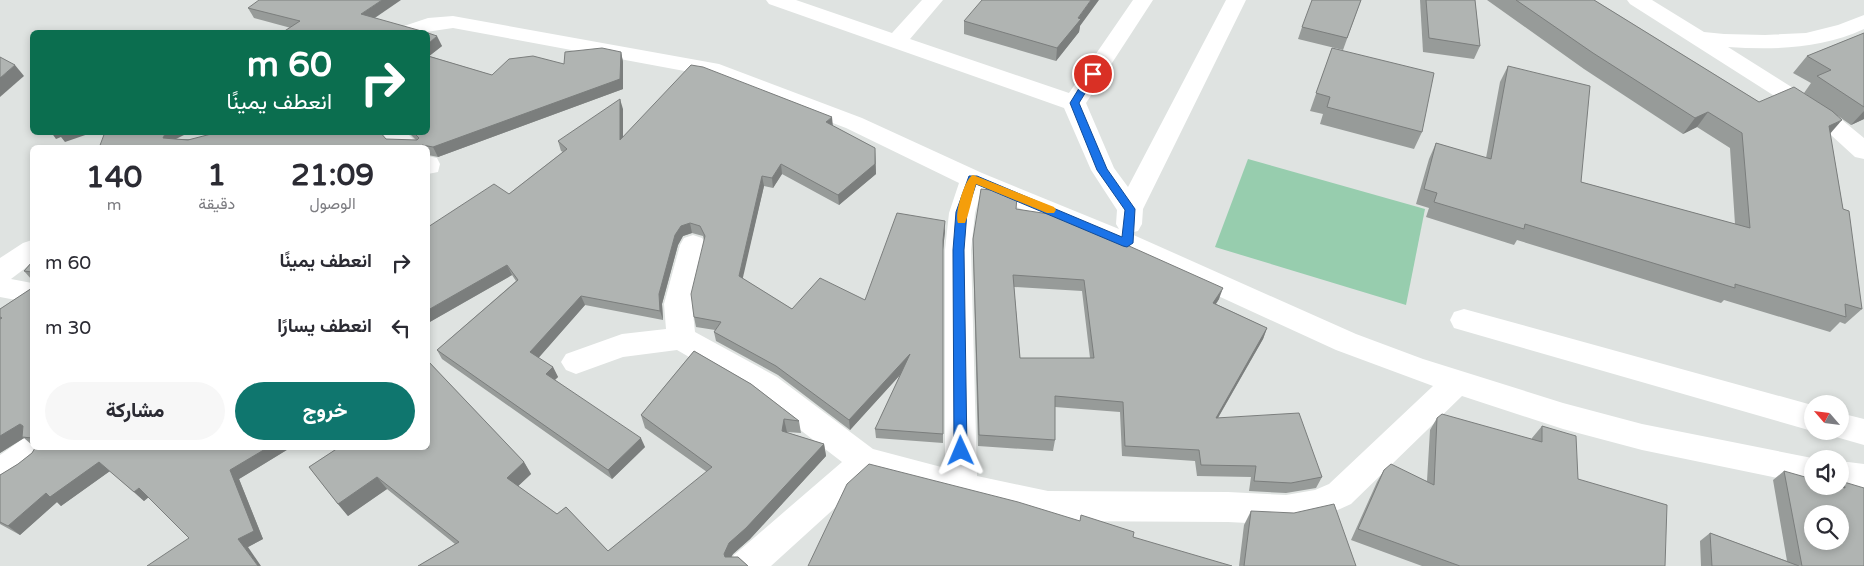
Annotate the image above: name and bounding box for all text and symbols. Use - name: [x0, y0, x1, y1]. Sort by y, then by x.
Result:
- text: 60 m: [247, 44, 332, 86]
- icon: right: [350, 50, 415, 115]
- pin: [1072, 53, 1114, 95]
- icon: arrive: [1079, 60, 1107, 88]
- text: انعطف يمينًا: [226, 89, 332, 115]
- text: 1: [207, 157, 226, 194]
- text: 21:09: [291, 157, 374, 194]
- text: 140: [86, 159, 142, 196]
- text: دقيقة: [198, 194, 235, 214]
- text: الوصول: [310, 194, 356, 214]
- text: m: [107, 195, 121, 215]
- icon: right: [387, 249, 415, 277]
- text: انعطف يمينًا: [279, 250, 372, 272]
- text: 60 m: [45, 252, 91, 274]
- icon: left: [387, 314, 415, 342]
- text: انعطف يسارًا: [277, 315, 372, 337]
- text: 30 m: [45, 317, 91, 339]
- button: مشاركة: [45, 382, 225, 440]
- button: خروج: [235, 382, 415, 440]
- north arrow: [1804, 395, 1849, 440]
- map controls: [1804, 395, 1849, 550]
- position arrow: [934, 424, 986, 476]
- button: sound: [1804, 450, 1849, 495]
- button: search: [1804, 505, 1849, 550]

